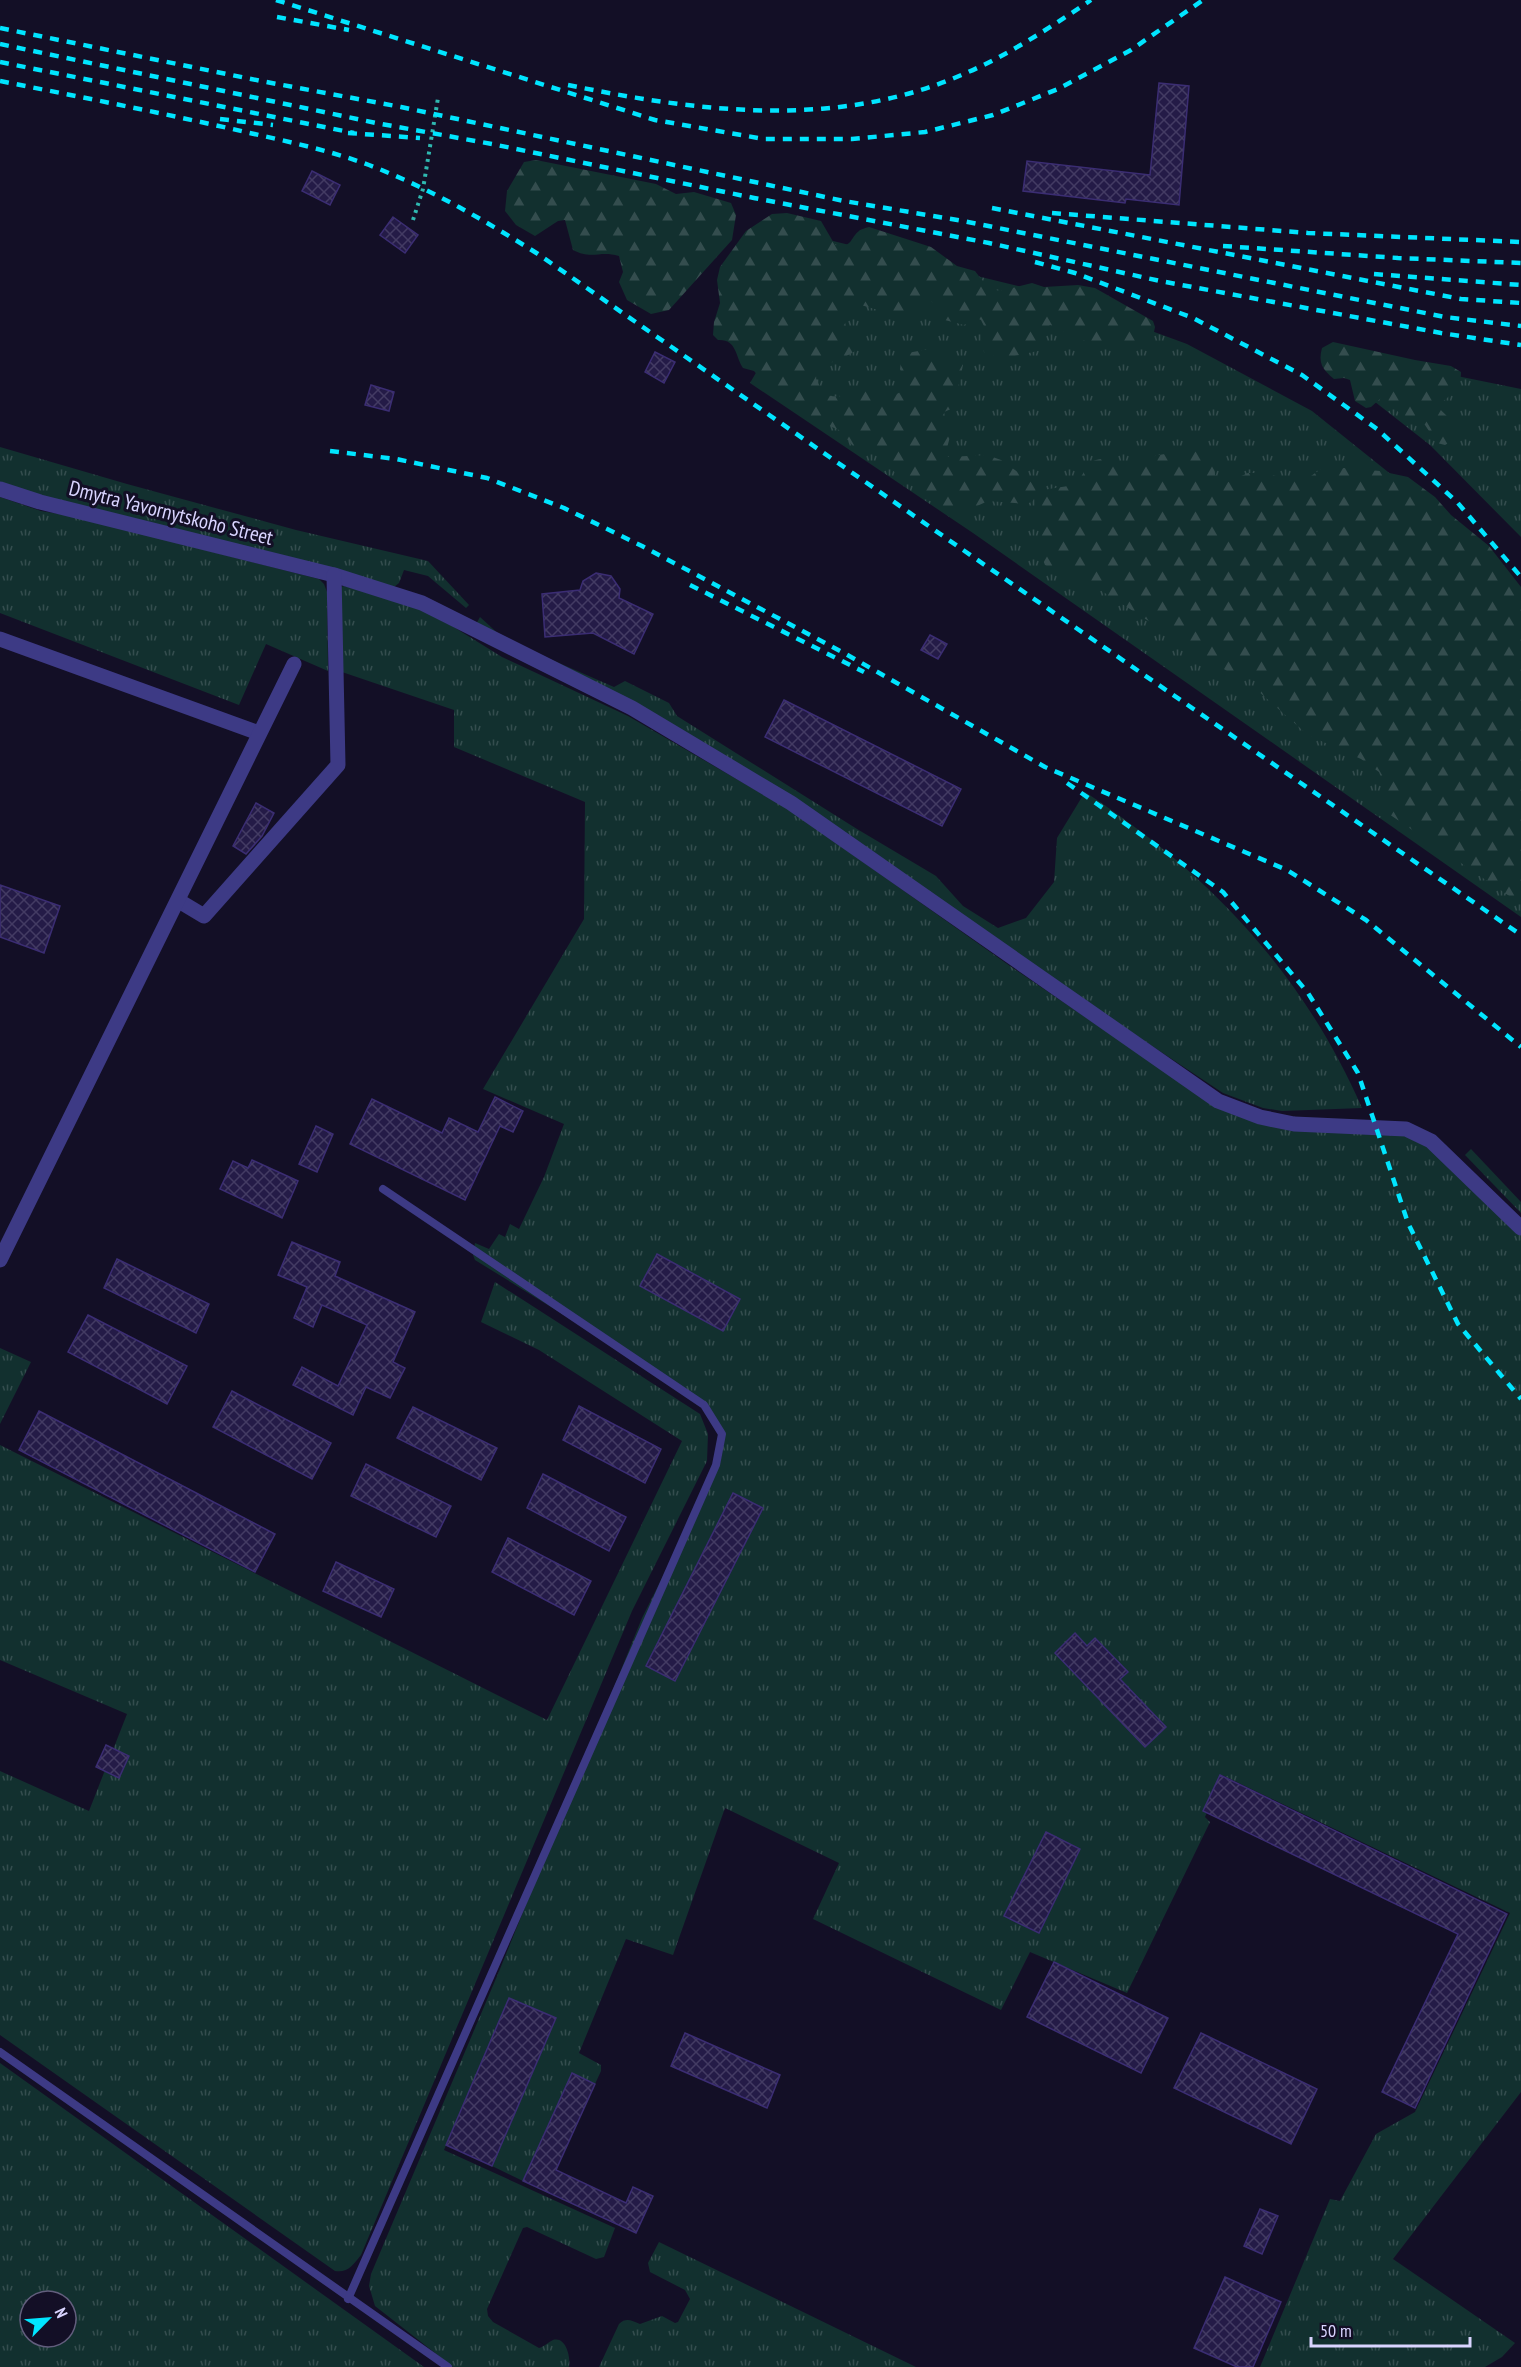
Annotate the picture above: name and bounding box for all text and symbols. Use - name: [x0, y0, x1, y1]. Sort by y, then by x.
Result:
- street label: Dmytra Yavornytskoho Street: [66, 474, 276, 551]
- north arrow: [18, 2289, 78, 2349]
- text: N: [51, 2305, 72, 2321]
- scale bar: [1311, 2310, 1470, 2348]
- text: 50 m: [1320, 2319, 1352, 2342]

